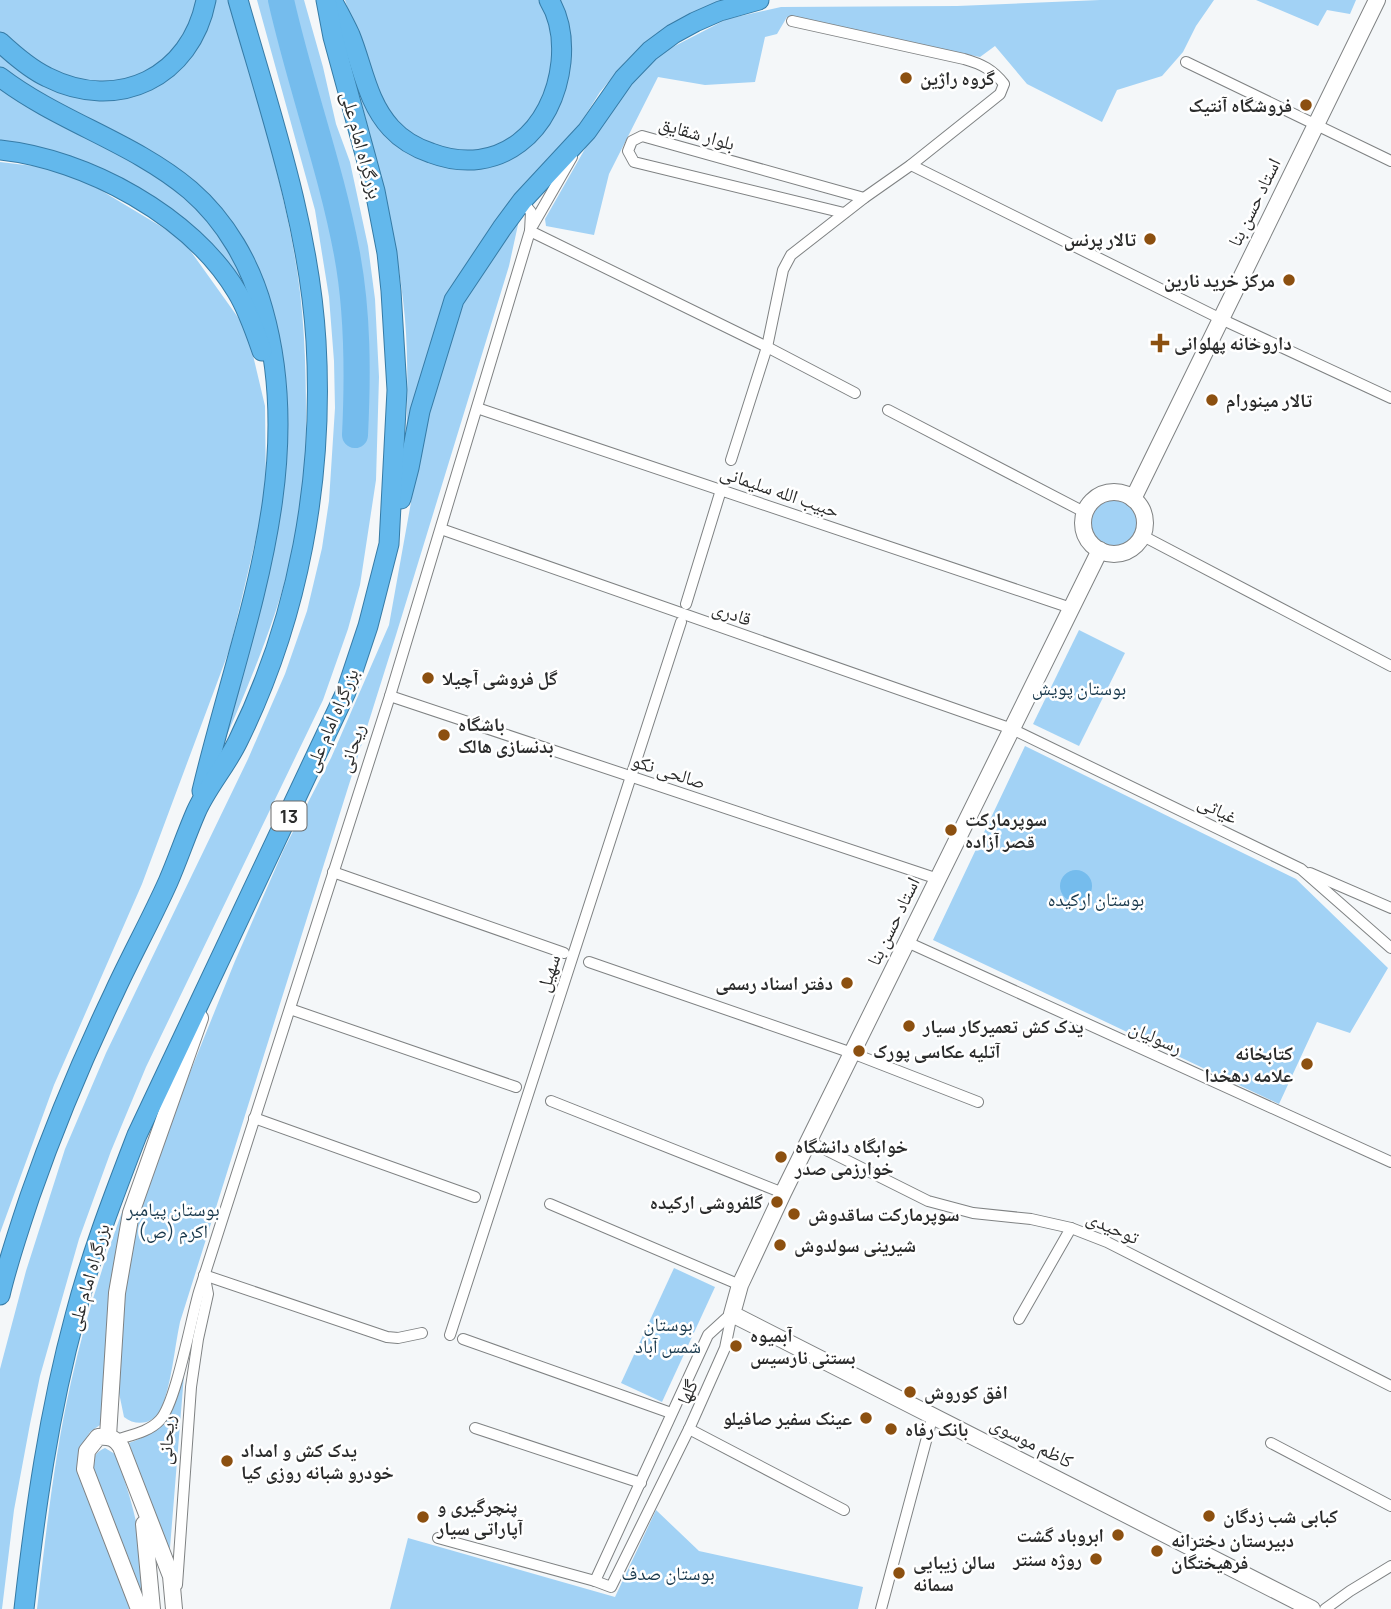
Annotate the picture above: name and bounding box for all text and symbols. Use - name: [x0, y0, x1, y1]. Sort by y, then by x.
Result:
- place label: گروه راژین: [920, 65, 995, 91]
- marker: گروه راژین: [898, 70, 914, 86]
- street label: بزرگراه امام علی: [334, 88, 389, 202]
- place label: فروشگاه آنتیک: [1189, 92, 1292, 118]
- marker: فروشگاه آنتیک: [1298, 97, 1314, 113]
- street label: بلوار شقایق: [656, 110, 738, 156]
- street label: استاد حسن بنا: [1221, 153, 1287, 251]
- place label: تالار پرنس: [1064, 226, 1137, 252]
- marker: تالار پرنس: [1142, 231, 1158, 247]
- place label: مرکز خرید نارین: [1164, 267, 1275, 293]
- marker: مرکز خرید نارین: [1281, 272, 1297, 288]
- place label: داروخانه پهلوانی: [1174, 330, 1292, 356]
- marker: داروخانه پهلوانی: [1152, 335, 1168, 351]
- place label: تالار مینورام: [1226, 387, 1313, 414]
- marker: تالار مینورام: [1204, 392, 1220, 408]
- street label: حبیب الله سلیمانی: [717, 458, 843, 524]
- street label: قادری: [709, 594, 755, 632]
- street label: بزرگراه امام علی: [297, 664, 365, 776]
- place label: گل فروشی آچیلا: [442, 665, 558, 691]
- marker: گل فروشی آچیلا: [420, 670, 436, 686]
- park label: بوستان پویش: [1032, 675, 1126, 701]
- place label: باشگاه بدنسازی هالک: [458, 711, 553, 759]
- street label: ریحانی: [331, 720, 371, 776]
- marker: باشگاه بدنسازی هالک: [436, 727, 452, 743]
- street label: صالحی نکو: [629, 747, 709, 795]
- street label: غیاثی: [1194, 788, 1242, 830]
- road number: 13: [272, 802, 306, 830]
- place label: سوپرمارکت قصر آزاده: [965, 806, 1047, 854]
- marker: سوپرمارکت قصر آزاده: [943, 822, 959, 838]
- street label: استاد حسن بنا: [860, 872, 926, 970]
- park label: بوستان ارکیده: [1048, 886, 1144, 912]
- street label: سهیل: [530, 951, 566, 995]
- place label: دفتر اسناد رسمی: [715, 970, 833, 996]
- marker: دفتر اسناد رسمی: [839, 975, 855, 991]
- place label: یدک کش تعمیرکار سیار: [922, 1013, 1083, 1039]
- street label: رسولیان: [1125, 1014, 1187, 1060]
- marker: یدک کش تعمیرکار سیار: [901, 1018, 917, 1034]
- place label: آتلیه عکاسی پورک: [873, 1038, 1001, 1064]
- place label: کتابخانه علامه دهخدا: [1204, 1040, 1294, 1088]
- marker: آتلیه عکاسی پورک: [851, 1043, 867, 1059]
- marker: کتابخانه علامه دهخدا: [1299, 1056, 1315, 1072]
- place label: خوابگاه دانشگاه خوارزمی صدر: [794, 1133, 908, 1181]
- marker: خوابگاه دانشگاه خوارزمی صدر: [773, 1149, 789, 1165]
- place label: گلفروشی ارکیده: [650, 1189, 764, 1215]
- marker: گلفروشی ارکیده: [769, 1194, 785, 1210]
- park label: بوستان پیامبر اکرم (ص): [125, 1196, 220, 1245]
- place label: سوپرمارکت ساقدوش: [808, 1201, 960, 1227]
- street label: توحیدی: [1083, 1204, 1144, 1250]
- marker: سوپرمارکت ساقدوش: [786, 1206, 802, 1222]
- street label: بزرگراه امام علی: [60, 1220, 117, 1334]
- place label: شیرینی سولدوش: [794, 1232, 916, 1258]
- marker: شیرینی سولدوش: [772, 1237, 788, 1253]
- park label: بوستان شمس آباد: [635, 1311, 701, 1359]
- place label: آبمیوه بستنی نارسیس: [750, 1322, 856, 1370]
- marker: آبمیوه بستنی نارسیس: [728, 1338, 744, 1354]
- street label: گلها: [670, 1375, 704, 1409]
- place label: افق کوروش: [924, 1379, 1008, 1405]
- marker: افق کوروش: [902, 1384, 918, 1400]
- place label: عینک سفیر صافیلو: [723, 1405, 852, 1431]
- marker: عینک سفیر صافیلو: [858, 1410, 874, 1426]
- street label: کاظم موسوی: [986, 1410, 1078, 1474]
- street label: ریحانی: [151, 1414, 181, 1466]
- place label: بانک رفاه: [905, 1416, 968, 1442]
- marker: بانک رفاه: [883, 1421, 899, 1437]
- place label: یدک کش و امداد خودرو شبانه روزی کیا: [241, 1437, 394, 1485]
- marker: یدک کش و امداد خودرو شبانه روزی کیا: [219, 1453, 235, 1469]
- place label: پنچرگیری و آپاراتی سیار: [436, 1493, 524, 1541]
- place label: کبابی شب زدگان: [1223, 1503, 1339, 1529]
- marker: کبابی شب زدگان: [1201, 1508, 1217, 1524]
- marker: پنچرگیری و آپاراتی سیار: [415, 1509, 431, 1525]
- place label: ابروباد گشت: [1016, 1522, 1104, 1548]
- marker: ابروباد گشت: [1110, 1527, 1126, 1543]
- place label: دبیرستان دخترانه فرهیختگان: [1171, 1527, 1294, 1575]
- marker: دبیرستان دخترانه فرهیختگان: [1149, 1543, 1165, 1559]
- place label: روژه سنتر: [1012, 1546, 1082, 1572]
- place label: سالن زیبایی سمانه: [913, 1549, 995, 1597]
- marker: روژه سنتر: [1088, 1551, 1104, 1567]
- park label: بوستان صدف: [621, 1560, 715, 1586]
- marker: سالن زیبایی سمانه: [891, 1565, 907, 1581]

